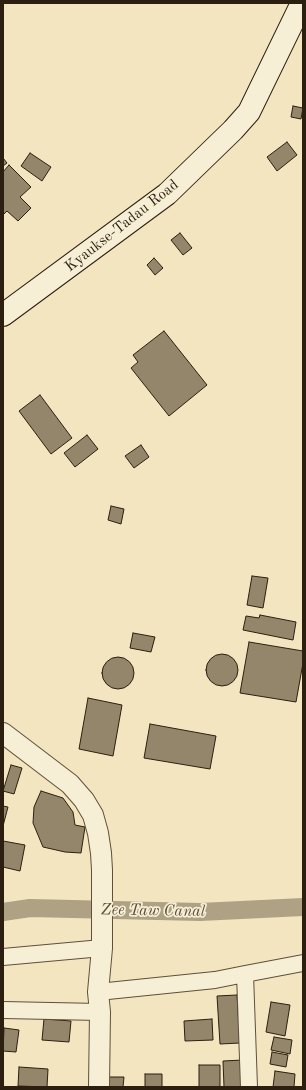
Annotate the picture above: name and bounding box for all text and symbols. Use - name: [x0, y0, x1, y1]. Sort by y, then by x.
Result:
- street label: Kyaukse-Tadau Road: [62, 176, 182, 276]
- water label: Zee Taw Canal: [101, 900, 205, 922]

